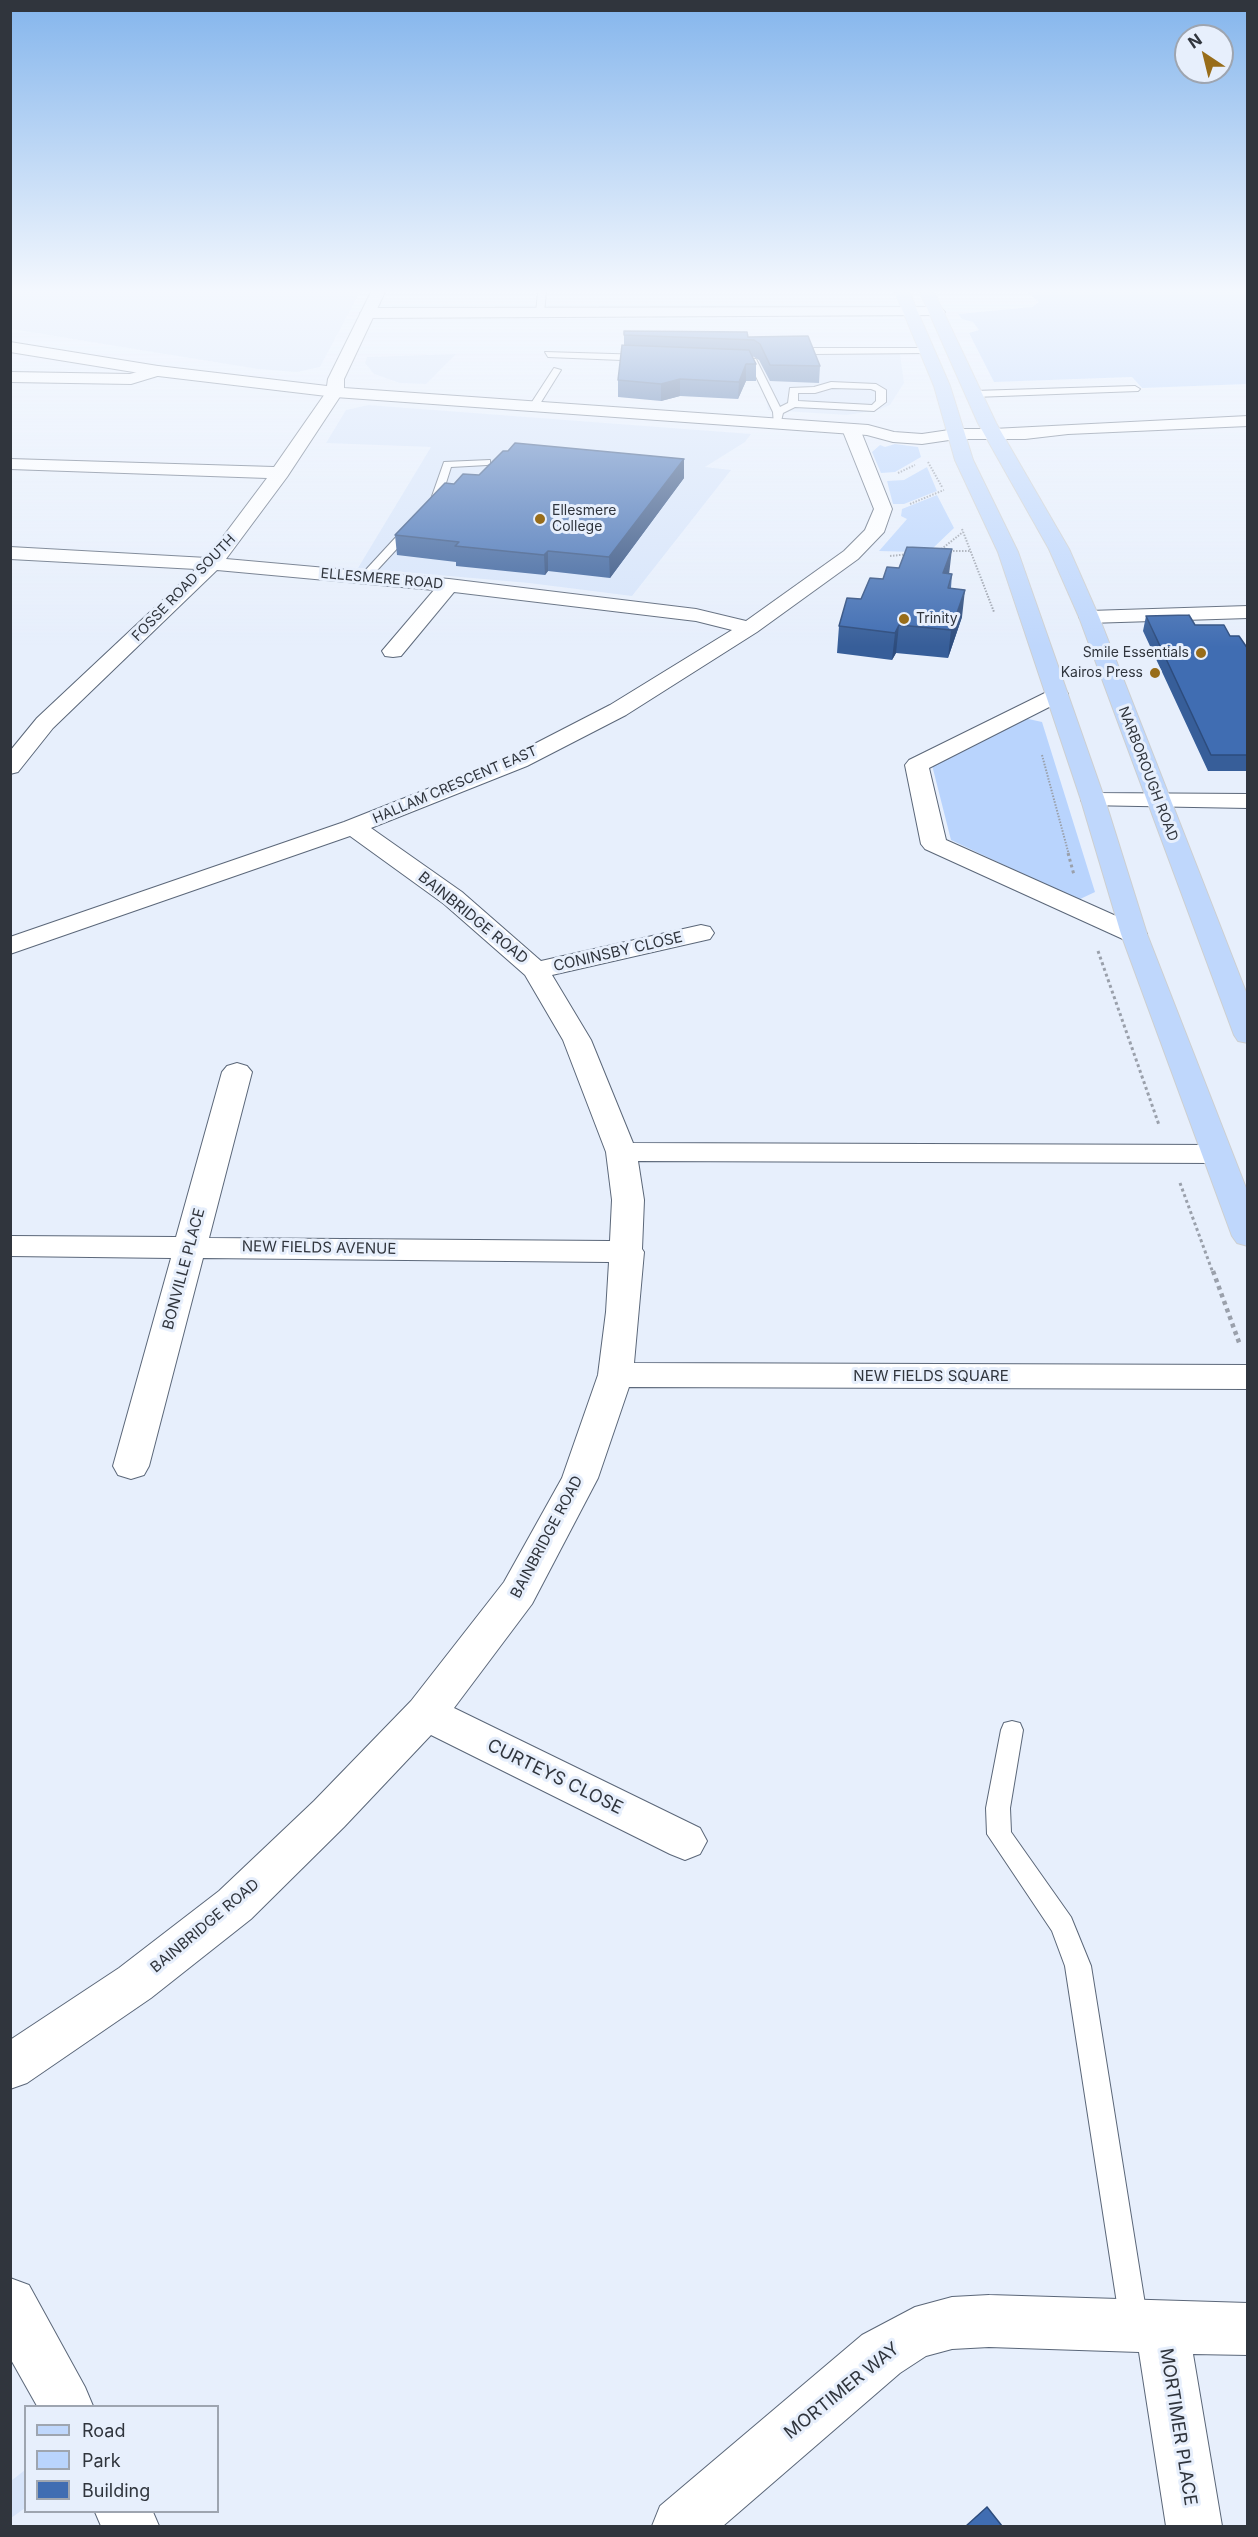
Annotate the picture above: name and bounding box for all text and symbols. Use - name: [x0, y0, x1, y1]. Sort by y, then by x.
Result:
- north arrow: [1174, 24, 1234, 84]
- text: N: [1184, 29, 1206, 53]
- place label: Ellesmere College: [552, 503, 616, 536]
- marker: Ellesmere College: [533, 512, 547, 526]
- street label: FOSSE ROAD SOUTH: [129, 531, 239, 645]
- street label: ELLESMERE ROAD: [320, 565, 444, 593]
- place label: Trinity: [916, 611, 958, 627]
- marker: Trinity: [897, 612, 911, 626]
- place label: Smile Essentials: [1083, 645, 1189, 661]
- marker: Smile Essentials: [1194, 646, 1208, 660]
- place label: Kairos Press: [1061, 665, 1143, 681]
- marker: Kairos Press: [1148, 666, 1162, 680]
- street label: NARBOROUGH ROAD: [1115, 704, 1181, 844]
- street label: HALLAM CRESCENT EAST: [370, 743, 540, 827]
- street label: BAINBRIDGE ROAD: [414, 868, 532, 968]
- street label: CONINSBY CLOSE: [552, 928, 684, 976]
- street label: BONVILLE PLACE: [159, 1206, 209, 1332]
- street label: NEW FIELDS AVENUE: [242, 1238, 396, 1258]
- street label: NEW FIELDS SQUARE: [853, 1367, 1009, 1385]
- street label: BAINBRIDGE ROAD: [507, 1473, 587, 1601]
- street label: CURTEYS CLOSE: [484, 1735, 626, 1819]
- street label: BAINBRIDGE ROAD: [147, 1875, 263, 1977]
- street label: MORTIMER WAY: [780, 2338, 904, 2444]
- street label: MORTIMER PLACE: [1155, 2347, 1201, 2507]
- legend: [24, 2405, 219, 2513]
- text: Road: [82, 2420, 125, 2441]
- text: Park: [82, 2450, 121, 2471]
- text: Building: [82, 2480, 150, 2501]

